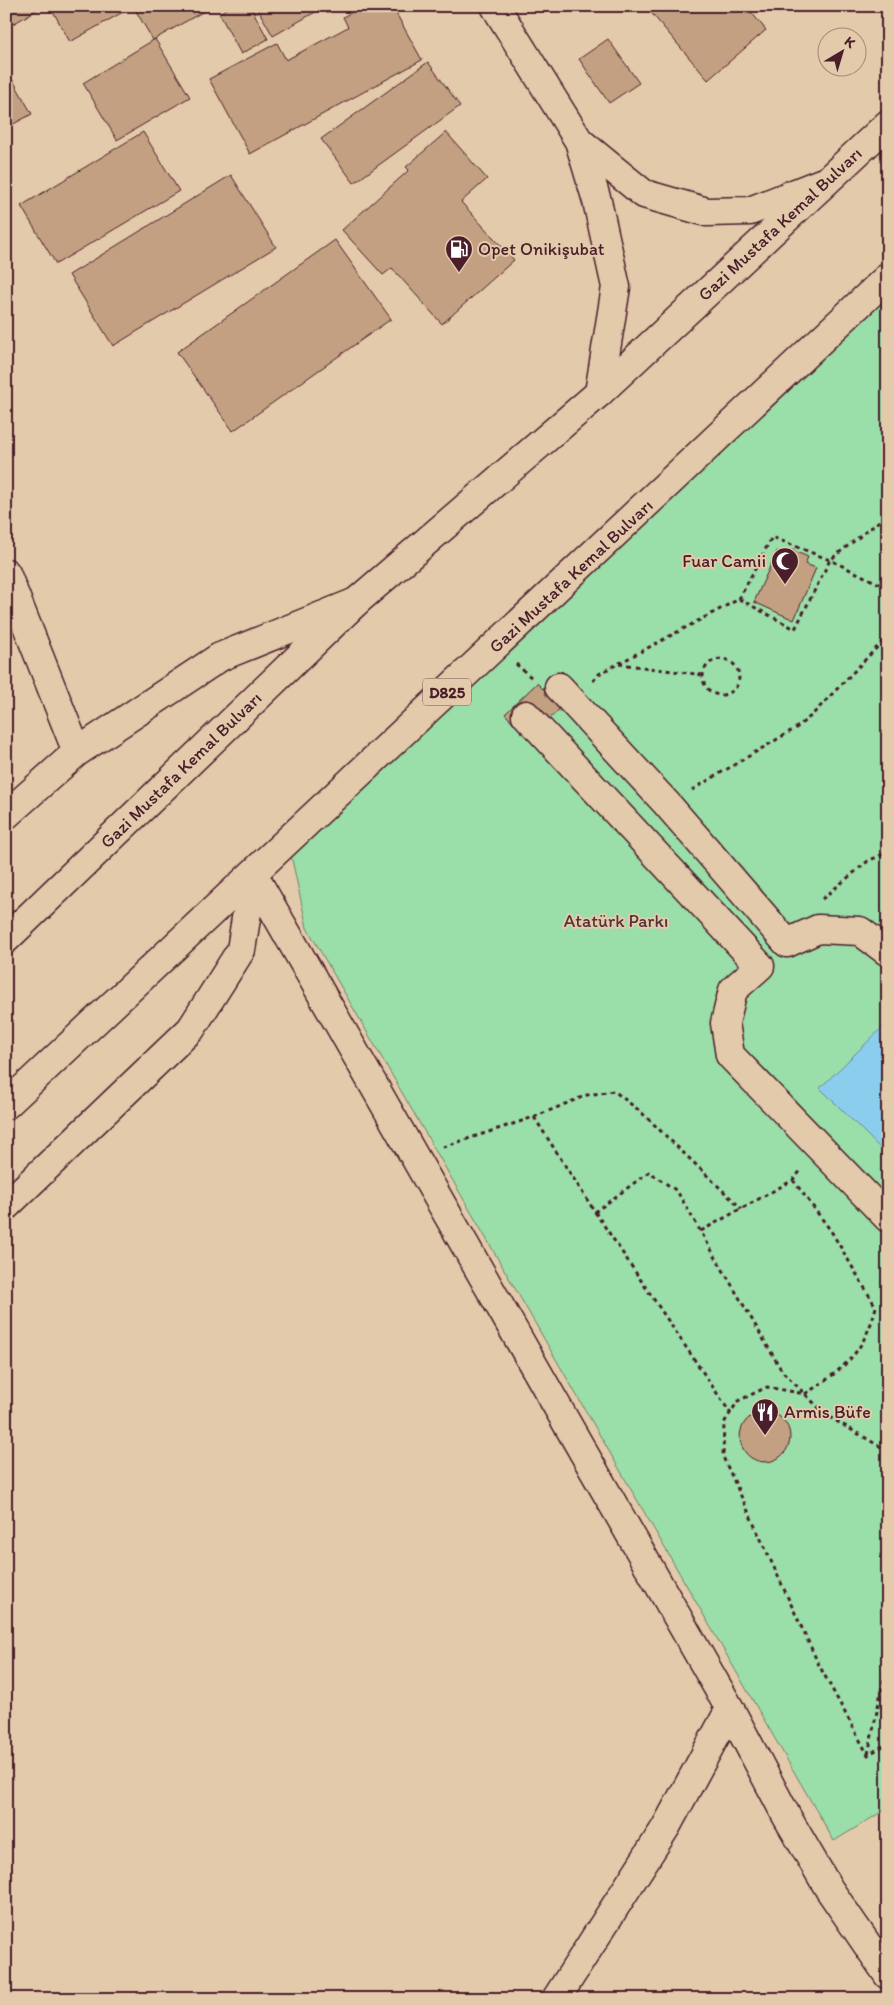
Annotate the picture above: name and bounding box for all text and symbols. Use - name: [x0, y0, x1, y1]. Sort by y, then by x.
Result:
- north arrow: [816, 28, 866, 78]
- text: K: [841, 33, 859, 52]
- street label: Gazi Mustafa Kemal Bulvarı: [694, 142, 866, 306]
- fuel station icon: Opet Onikişubat: [444, 234, 474, 273]
- place label: Opet Onikişubat: [478, 238, 605, 260]
- street label: Gazi Mustafa Kemal Bulvarı: [485, 494, 657, 658]
- mosque icon: Fuar Camii: [770, 546, 800, 585]
- place label: Fuar Camii: [682, 550, 766, 572]
- road number: D825: [423, 679, 471, 706]
- street label: Gazi Mustafa Kemal Bulvarı: [96, 687, 266, 853]
- park label: Atatürk Parkı: [564, 910, 668, 932]
- restaurant icon: Armis Büfe: [750, 1397, 780, 1436]
- place label: Armis Büfe: [784, 1401, 871, 1423]

